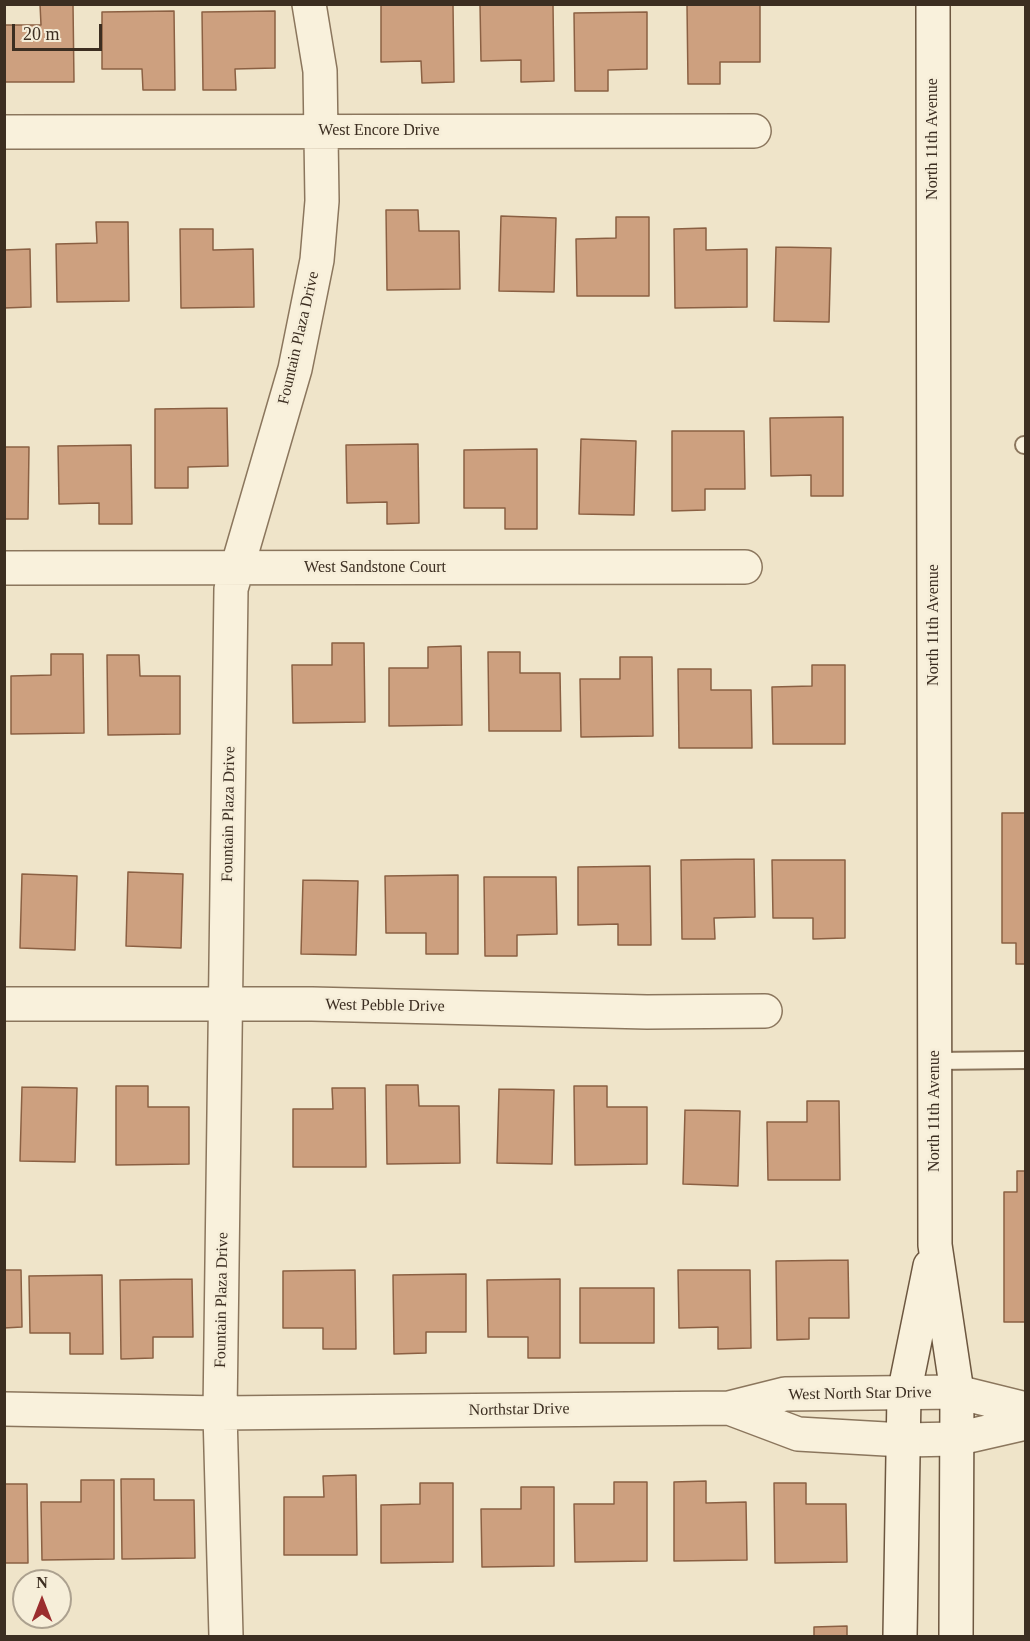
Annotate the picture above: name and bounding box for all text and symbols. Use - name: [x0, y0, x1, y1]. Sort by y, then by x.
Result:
- scale bar: [15, 12, 105, 50]
- text: 20 m: [23, 24, 60, 44]
- street label: North 11th Avenue: [923, 78, 943, 200]
- street label: West Encore Drive: [318, 121, 440, 141]
- street label: Fountain Plaza Drive: [274, 270, 324, 406]
- street label: West Sandstone Court: [304, 558, 446, 578]
- street label: North 11th Avenue: [924, 564, 944, 686]
- street label: Fountain Plaza Drive: [218, 746, 240, 882]
- street label: West Pebble Drive: [325, 995, 445, 1017]
- street label: North 11th Avenue: [925, 1050, 945, 1172]
- street label: Fountain Plaza Drive: [211, 1232, 233, 1368]
- street label: West North Star Drive: [788, 1383, 932, 1405]
- street label: Northstar Drive: [468, 1400, 570, 1420]
- north arrow: [12, 1569, 72, 1629]
- text: N: [36, 1574, 48, 1591]

